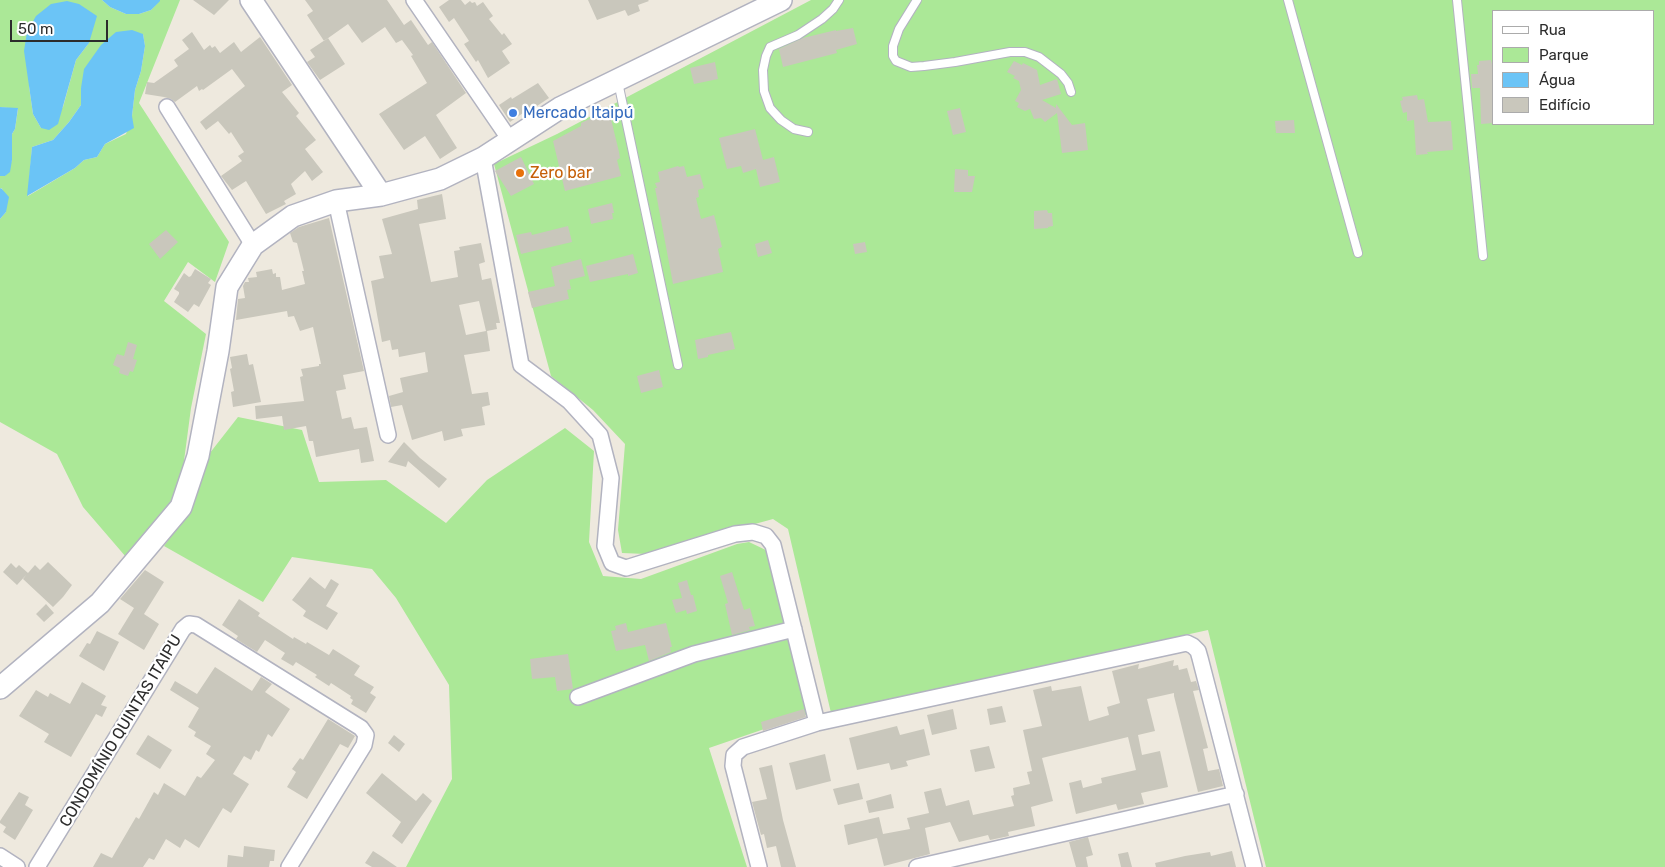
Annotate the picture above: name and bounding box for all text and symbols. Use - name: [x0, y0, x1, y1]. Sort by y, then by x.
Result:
- scale bar: [12, 10, 110, 42]
- legend: [1492, 10, 1655, 125]
- text: 50 m: [18, 20, 53, 38]
- text: Rua: [1539, 21, 1566, 39]
- text: Parque: [1539, 46, 1589, 64]
- text: Água: [1539, 71, 1575, 89]
- text: Edifício: [1539, 96, 1591, 114]
- place label: Mercado Itaipú: [523, 103, 633, 123]
- marker: Mercado Itaipú: [507, 107, 519, 119]
- place label: Zero bar: [530, 163, 592, 183]
- marker: Zero bar: [514, 167, 526, 179]
- street label: CONDOMÍNIO QUINTAS ITAIPU: [56, 631, 186, 831]

